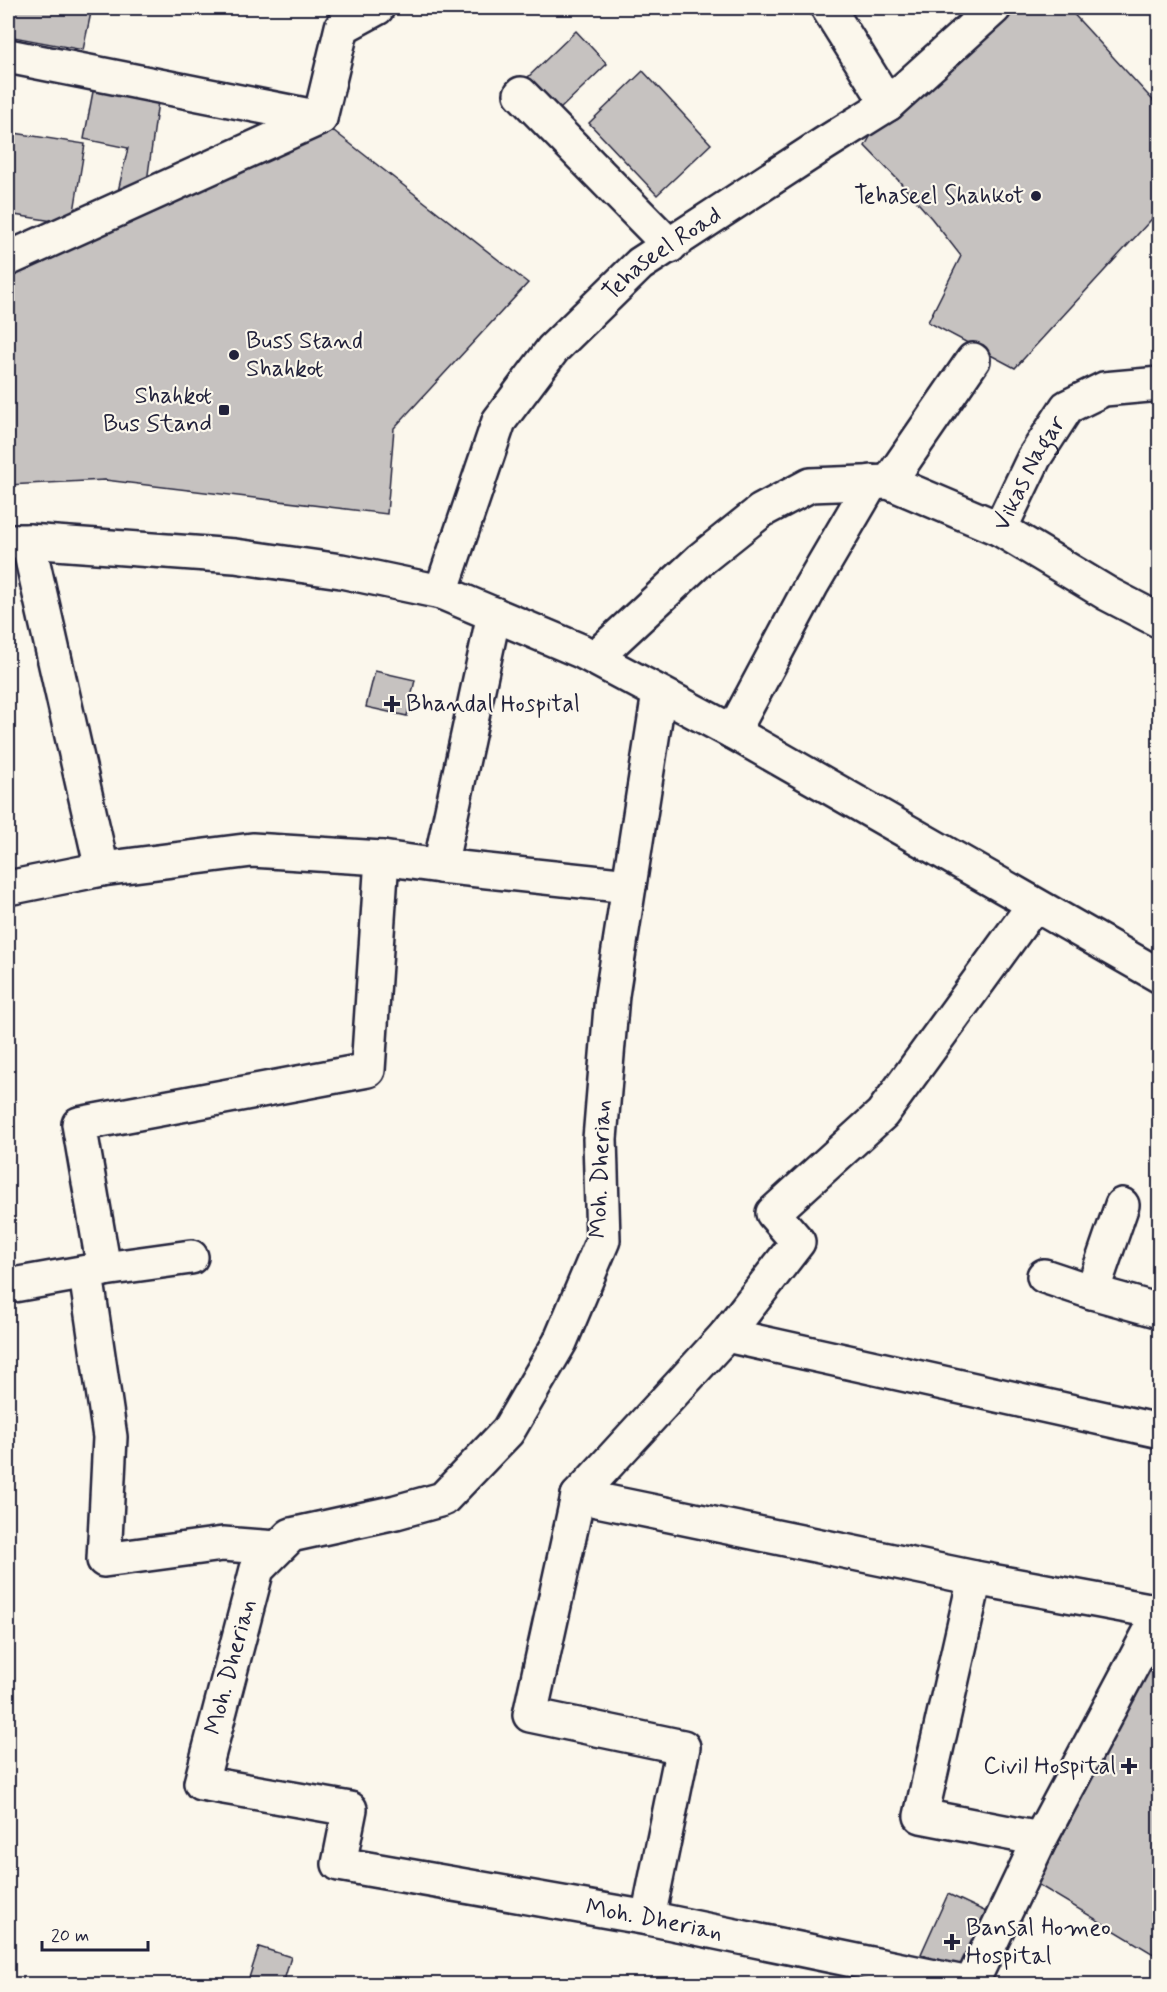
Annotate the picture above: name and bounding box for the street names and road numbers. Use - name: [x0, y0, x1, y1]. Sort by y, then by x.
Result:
- street label: Tehaseel Road: [596, 200, 727, 308]
- street label: Vikas Nagar: [986, 409, 1073, 536]
- street label: Moh. Dherian: [583, 1099, 619, 1239]
- street label: Moh. Dherian: [198, 1596, 264, 1738]
- street label: Moh. Dherian: [583, 1892, 725, 1948]

